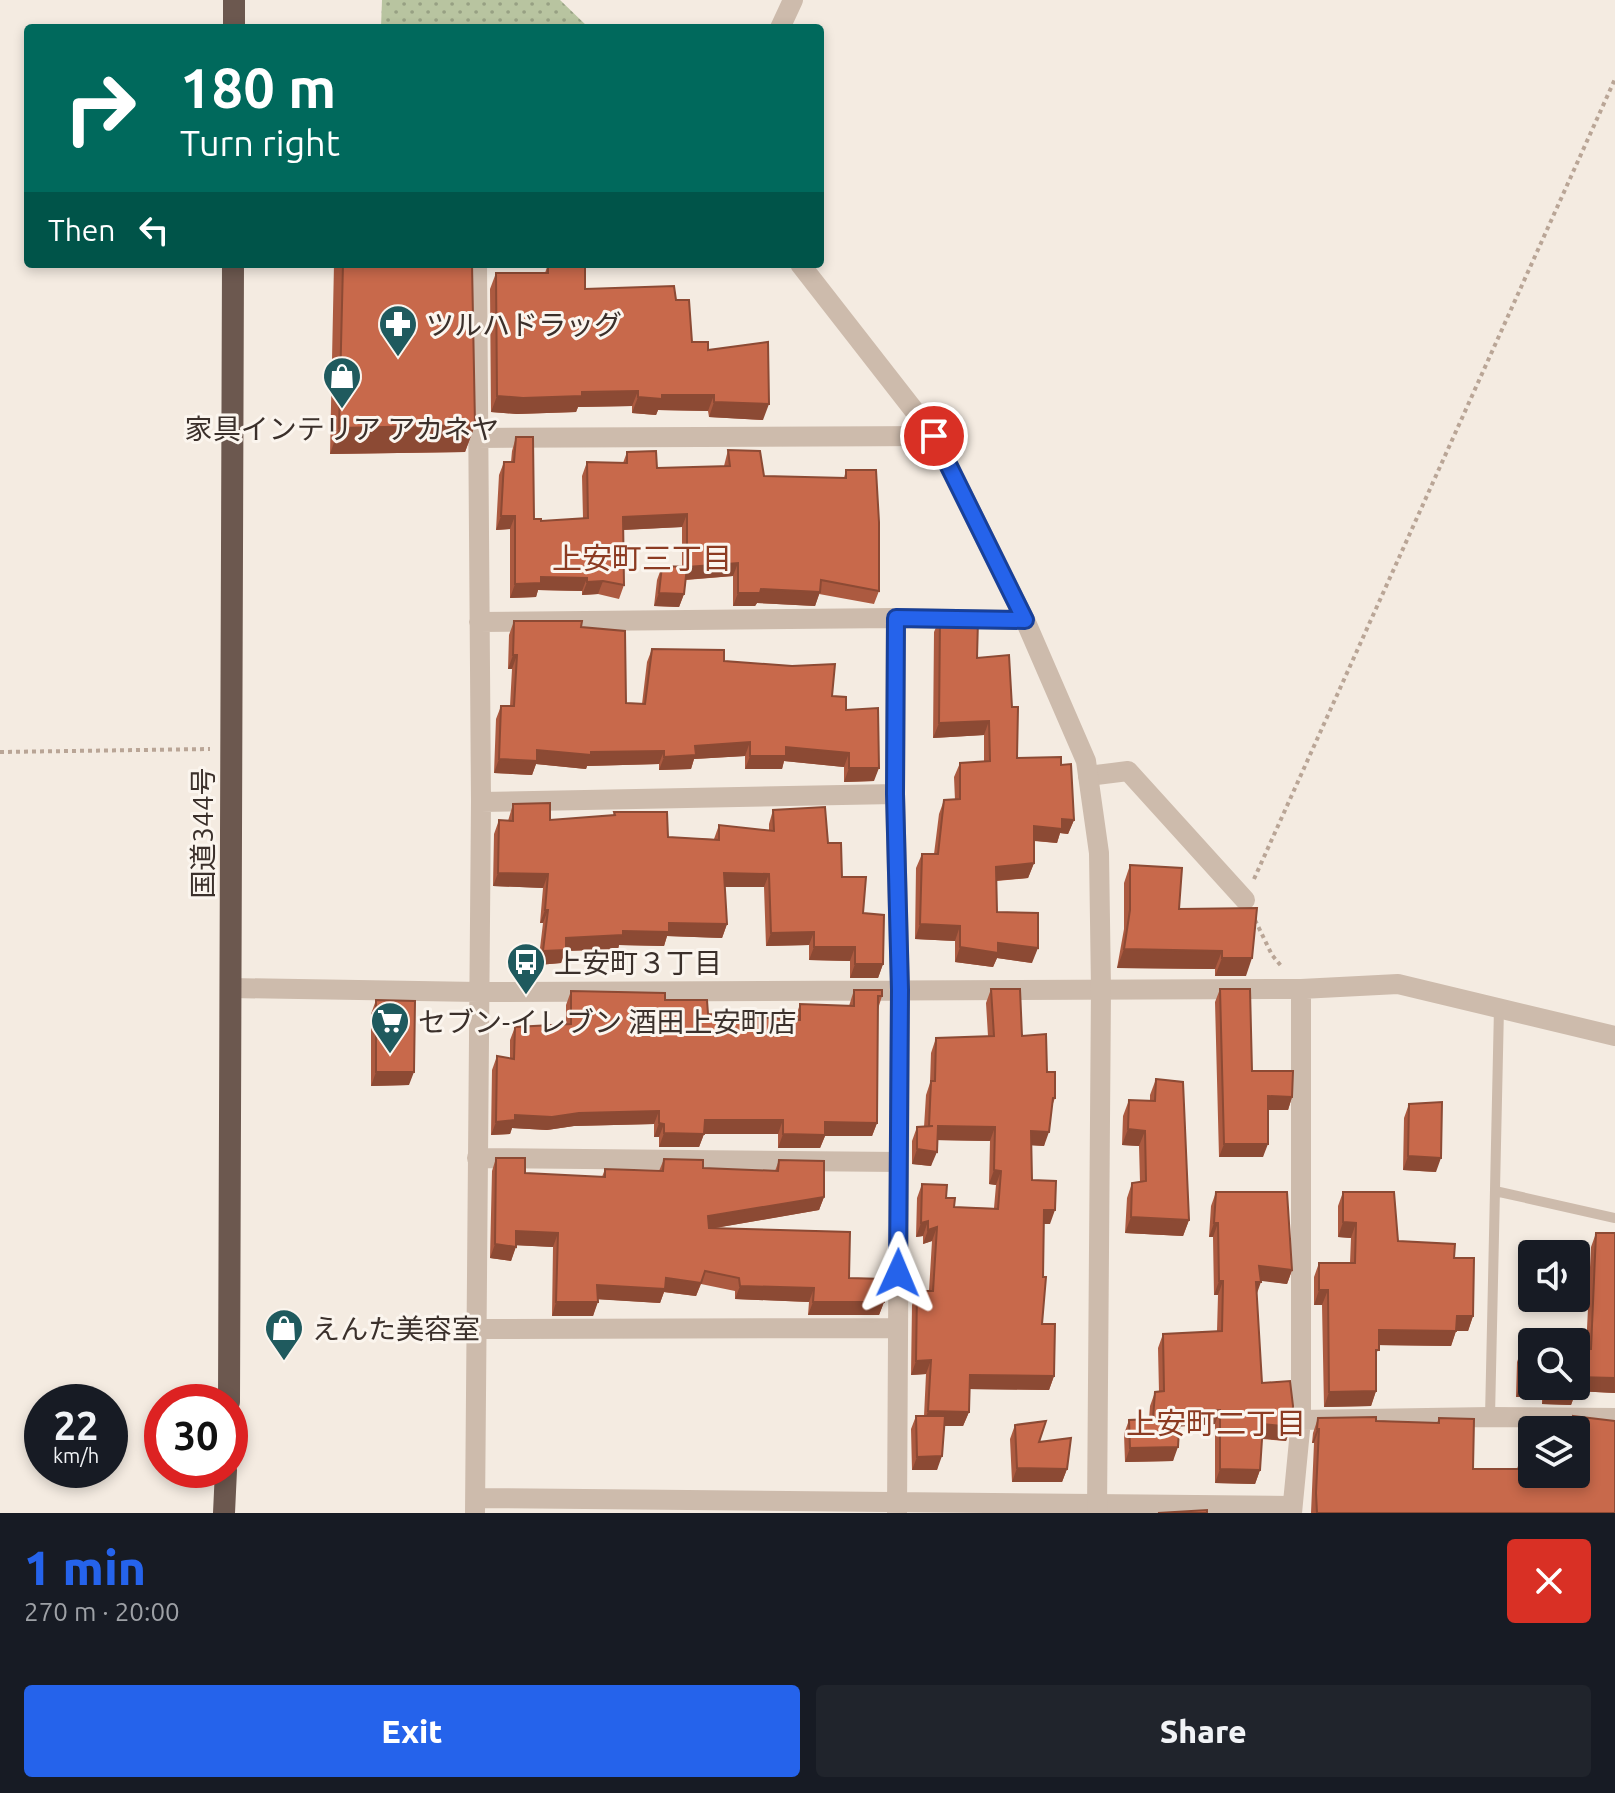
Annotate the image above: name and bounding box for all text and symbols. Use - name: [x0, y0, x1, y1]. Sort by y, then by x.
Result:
- icon: right: [48, 56, 152, 160]
- text: 180 m: [180, 56, 336, 119]
- text: Turn right: [180, 122, 340, 163]
- icon: left: [132, 208, 176, 252]
- text: Then: [48, 213, 116, 247]
- pharmacy icon: ツルハドラッグ: [377, 303, 419, 358]
- place label: ツルハドラッグ: [426, 309, 622, 340]
- shop icon: 家具インテリア アカネヤ: [321, 355, 363, 410]
- pin: [900, 402, 968, 470]
- place label: 家具インテリア アカネヤ: [185, 413, 499, 444]
- icon: arrive: [912, 414, 956, 458]
- district label: 上安町三丁目: [552, 541, 732, 575]
- street label: 国道344号: [187, 767, 218, 899]
- bus stop icon: 上安町３丁目: [505, 941, 547, 996]
- place label: 上安町３丁目: [554, 947, 722, 978]
- supermarket icon: セブン-イレブン 酒田上安町店: [369, 1000, 411, 1055]
- place label: セブン-イレブン 酒田上安町店: [418, 1006, 797, 1037]
- position arrow: [856, 1231, 940, 1315]
- map controls: [1518, 1240, 1590, 1488]
- button: sound: [1518, 1240, 1590, 1312]
- shop icon: えんた美容室: [263, 1307, 305, 1362]
- place label: えんた美容室: [312, 1313, 480, 1344]
- button: search: [1518, 1328, 1590, 1400]
- speed limit sign: 30: [144, 1384, 248, 1488]
- text: 22: [53, 1403, 99, 1448]
- district label: 上安町二丁目: [1126, 1406, 1306, 1440]
- button: layers: [1518, 1416, 1590, 1488]
- text: km/h: [53, 1444, 99, 1467]
- button: close: [1507, 1539, 1591, 1623]
- text: 1 min: [24, 1540, 146, 1594]
- text: 270 m · 20:00: [24, 1597, 180, 1626]
- button: Exit: [24, 1685, 800, 1777]
- button: Share: [816, 1685, 1591, 1777]

